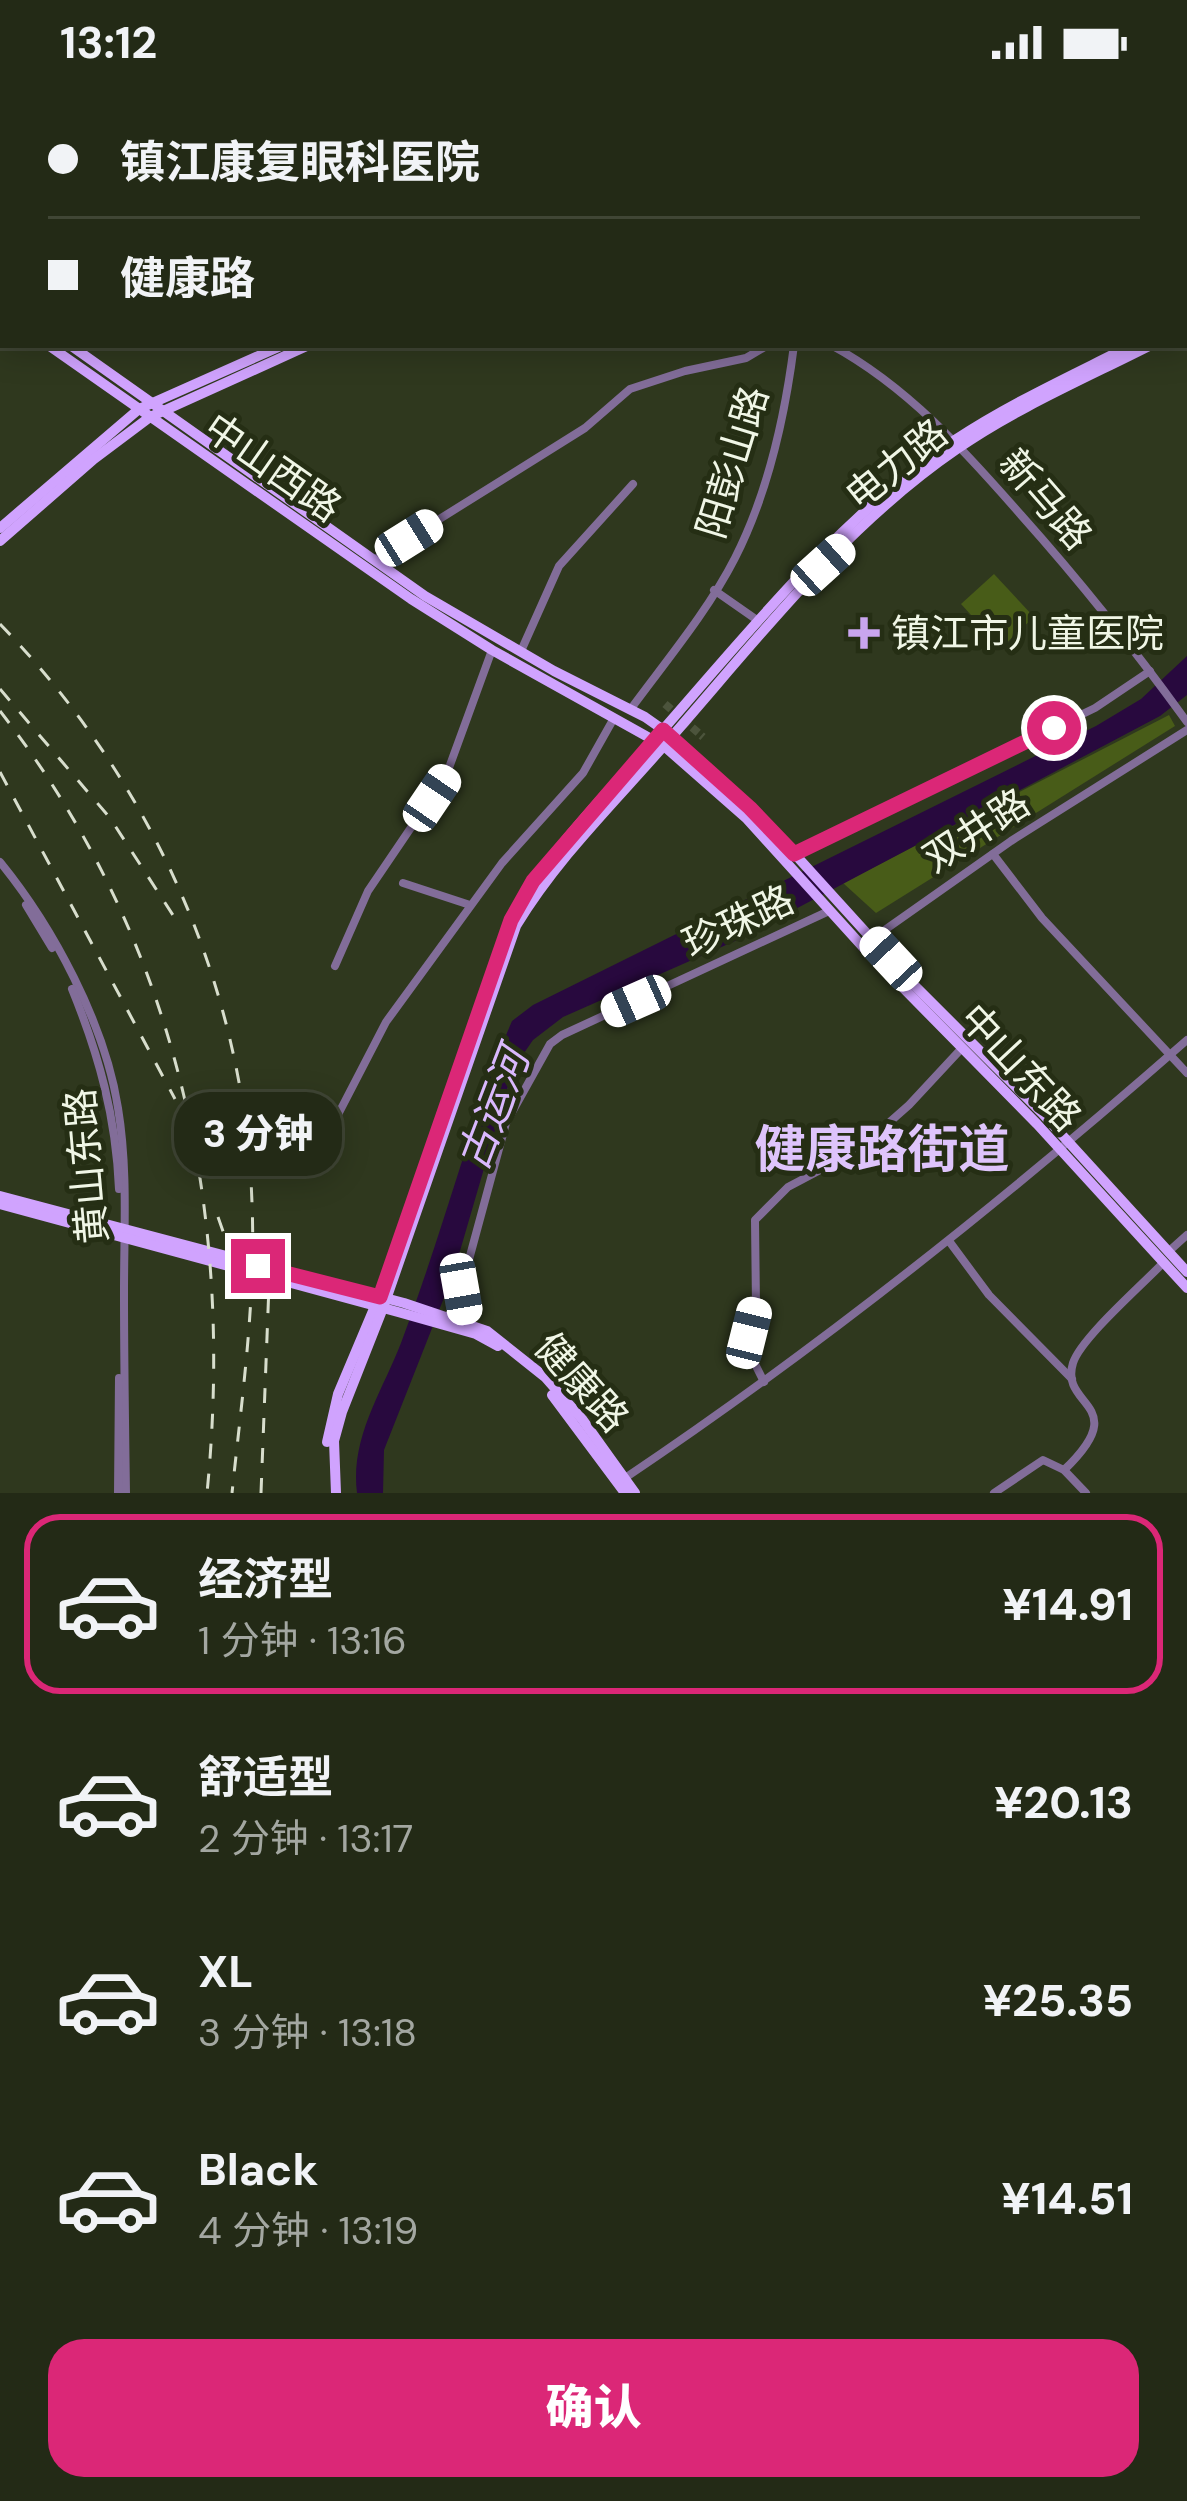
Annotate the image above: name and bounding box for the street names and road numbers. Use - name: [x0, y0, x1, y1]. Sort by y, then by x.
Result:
- street label: 阳彭山路: [685, 380, 780, 544]
- street label: 中山西路: [194, 402, 351, 533]
- street label: 电力路: [835, 408, 958, 521]
- street label: 新马路: [988, 438, 1103, 560]
- street label: 双井路: [913, 777, 1039, 884]
- street label: 珍珠路: [674, 874, 802, 969]
- street label: 中山东路: [949, 993, 1092, 1142]
- street label: 黄山东路: [54, 1086, 119, 1246]
- street label: 健康路: [524, 1322, 640, 1443]

